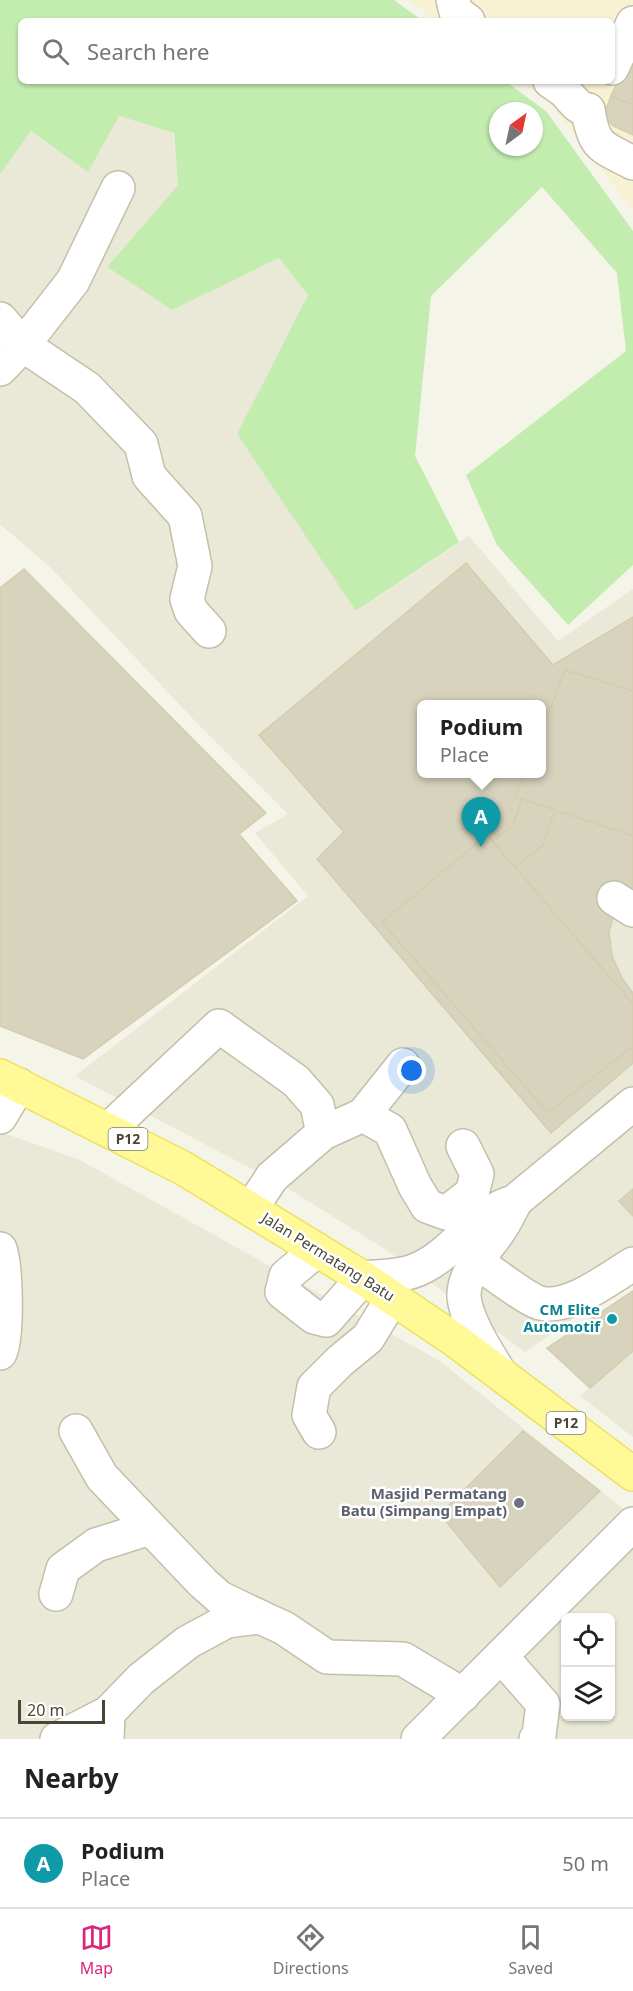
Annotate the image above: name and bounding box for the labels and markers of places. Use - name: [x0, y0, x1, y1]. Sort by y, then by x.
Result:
- pin: A: [462, 798, 500, 847]
- place label: CM Elite Automotif: [523, 1299, 601, 1336]
- marker: CM Elite Automotif: [605, 1312, 619, 1326]
- place label: Masjid Permatang Batu (Simpang Empat): [341, 1483, 507, 1520]
- marker: Masjid Permatang Batu (Simpang Empat): [512, 1496, 526, 1510]

